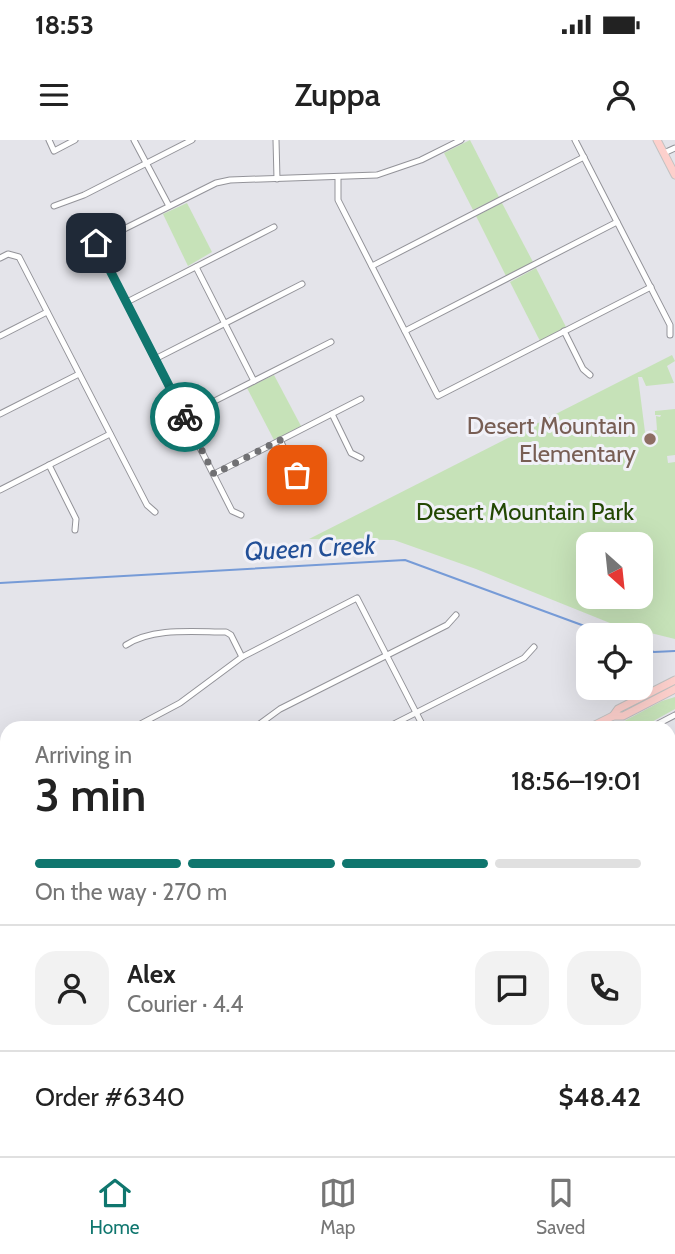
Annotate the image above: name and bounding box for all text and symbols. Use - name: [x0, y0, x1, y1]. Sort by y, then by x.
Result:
- text: 18:53: [35, 9, 94, 41]
- text: Zuppa: [295, 75, 380, 114]
- icon: menu: [35, 76, 73, 114]
- icon: person: [602, 76, 640, 114]
- pin: [66, 213, 126, 273]
- icon: home: [77, 224, 115, 262]
- courier: [150, 382, 220, 452]
- icon: bike: [166, 398, 204, 436]
- place label: Desert Mountain Elementary: [467, 411, 636, 468]
- marker: Desert Mountain Elementary: [642, 431, 658, 447]
- pin: [267, 445, 327, 505]
- icon: bag: [278, 456, 316, 494]
- park label: Desert Mountain Park: [416, 497, 634, 526]
- water label: Queen Creek: [244, 529, 377, 567]
- north arrow: [576, 532, 653, 609]
- map controls: [576, 532, 653, 700]
- button: locate: [576, 623, 653, 700]
- text: Arriving in: [35, 741, 132, 769]
- text: 18:56–19:01: [511, 765, 641, 797]
- text: 3 min: [35, 767, 146, 823]
- text: On the way · 270 m: [35, 878, 227, 906]
- button: person: [35, 951, 109, 1025]
- button: chat: [475, 951, 549, 1025]
- button: phone: [567, 951, 641, 1025]
- text: Alex: [127, 958, 176, 990]
- text: Courier · 4.4: [127, 990, 244, 1018]
- text: Order #6340: [35, 1081, 185, 1113]
- text: $48.42: [558, 1081, 641, 1113]
- tab: Home: [90, 1174, 140, 1239]
- tab: Map: [319, 1174, 357, 1239]
- tab: Saved: [536, 1174, 585, 1239]

